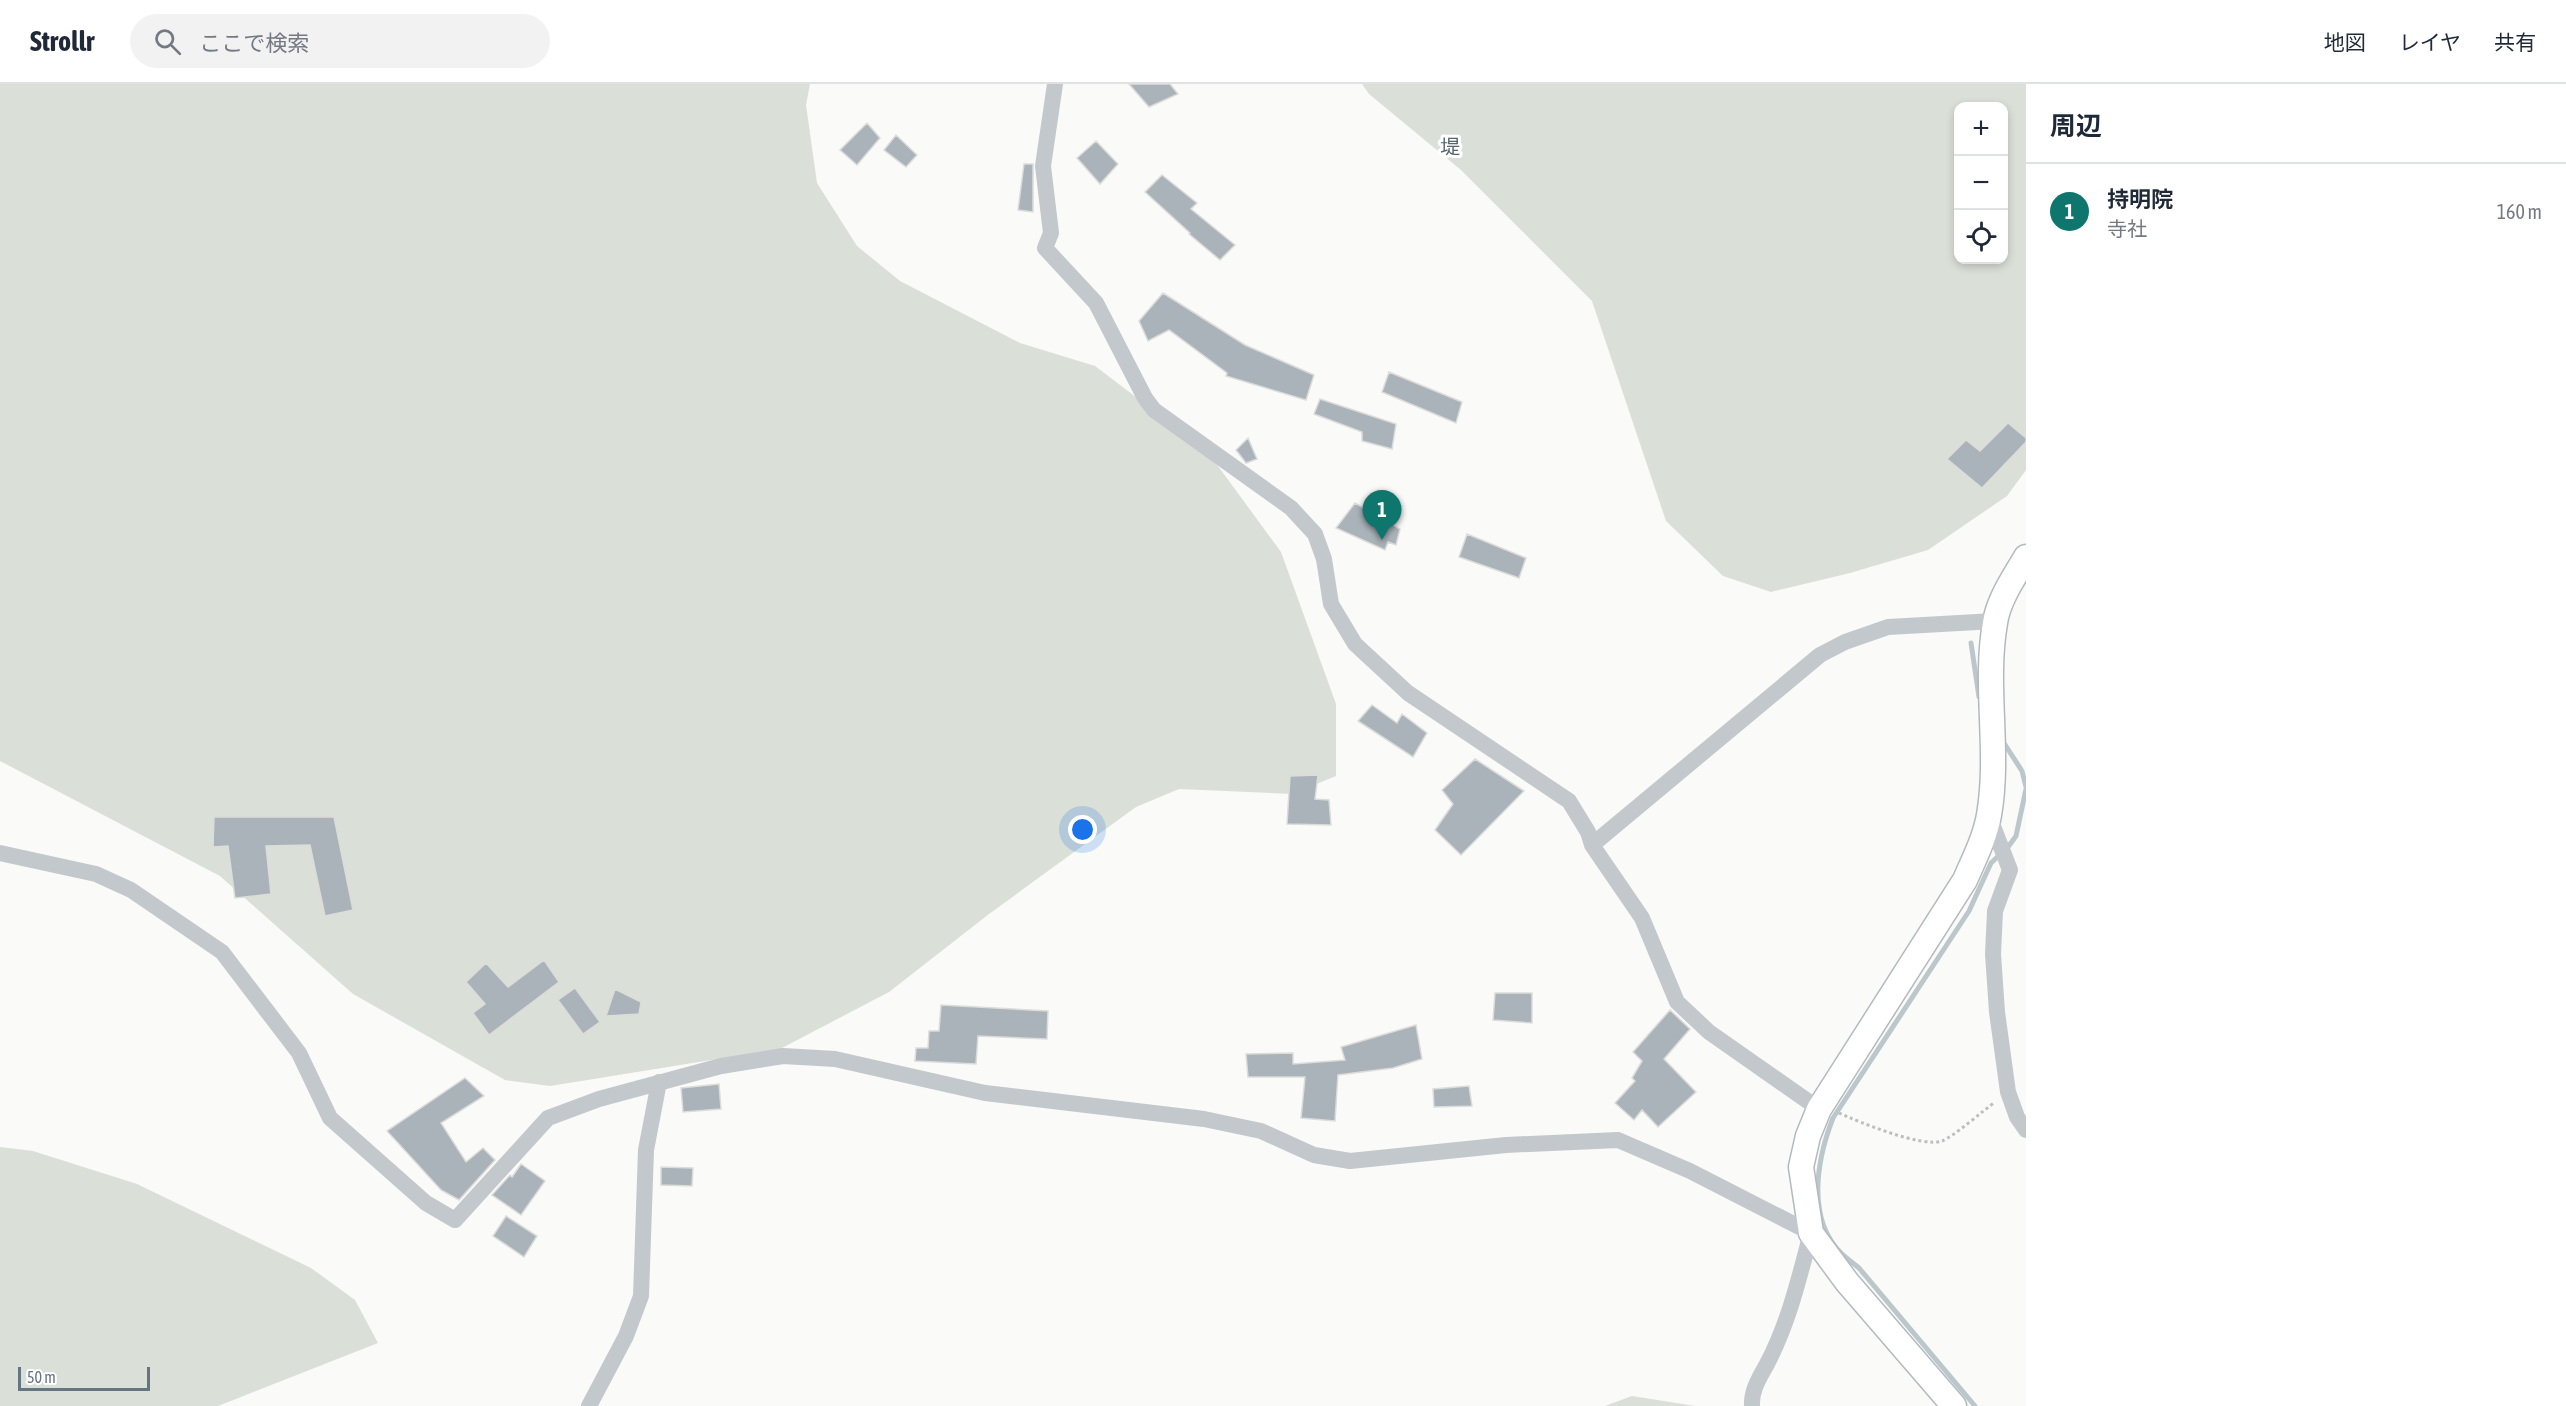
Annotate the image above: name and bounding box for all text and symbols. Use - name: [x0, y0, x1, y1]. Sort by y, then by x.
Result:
- search box: [130, 14, 550, 68]
- text: Strollr: [30, 25, 94, 57]
- icon: search: [151, 25, 184, 58]
- text: ここで検索: [199, 30, 309, 56]
- text: 地図: [2324, 30, 2366, 54]
- text: レイヤ: [2399, 30, 2461, 54]
- text: 共有: [2494, 30, 2536, 54]
- map controls: [1954, 102, 2008, 264]
- button: +: [1954, 102, 2008, 156]
- text: 周辺: [2050, 111, 2102, 141]
- district label: 堤: [1440, 135, 1460, 158]
- button: −: [1954, 156, 2008, 210]
- text: 持明院: [2107, 186, 2173, 212]
- text: 1: [2065, 200, 2074, 223]
- text: 160 m: [2497, 200, 2542, 223]
- button: locate: [1954, 210, 2008, 264]
- text: 寺社: [2107, 217, 2147, 240]
- pin: 1: [1362, 490, 1402, 540]
- your location: [1068, 815, 1097, 844]
- scale bar: [18, 1364, 150, 1392]
- text: 50 m: [27, 1368, 56, 1386]

